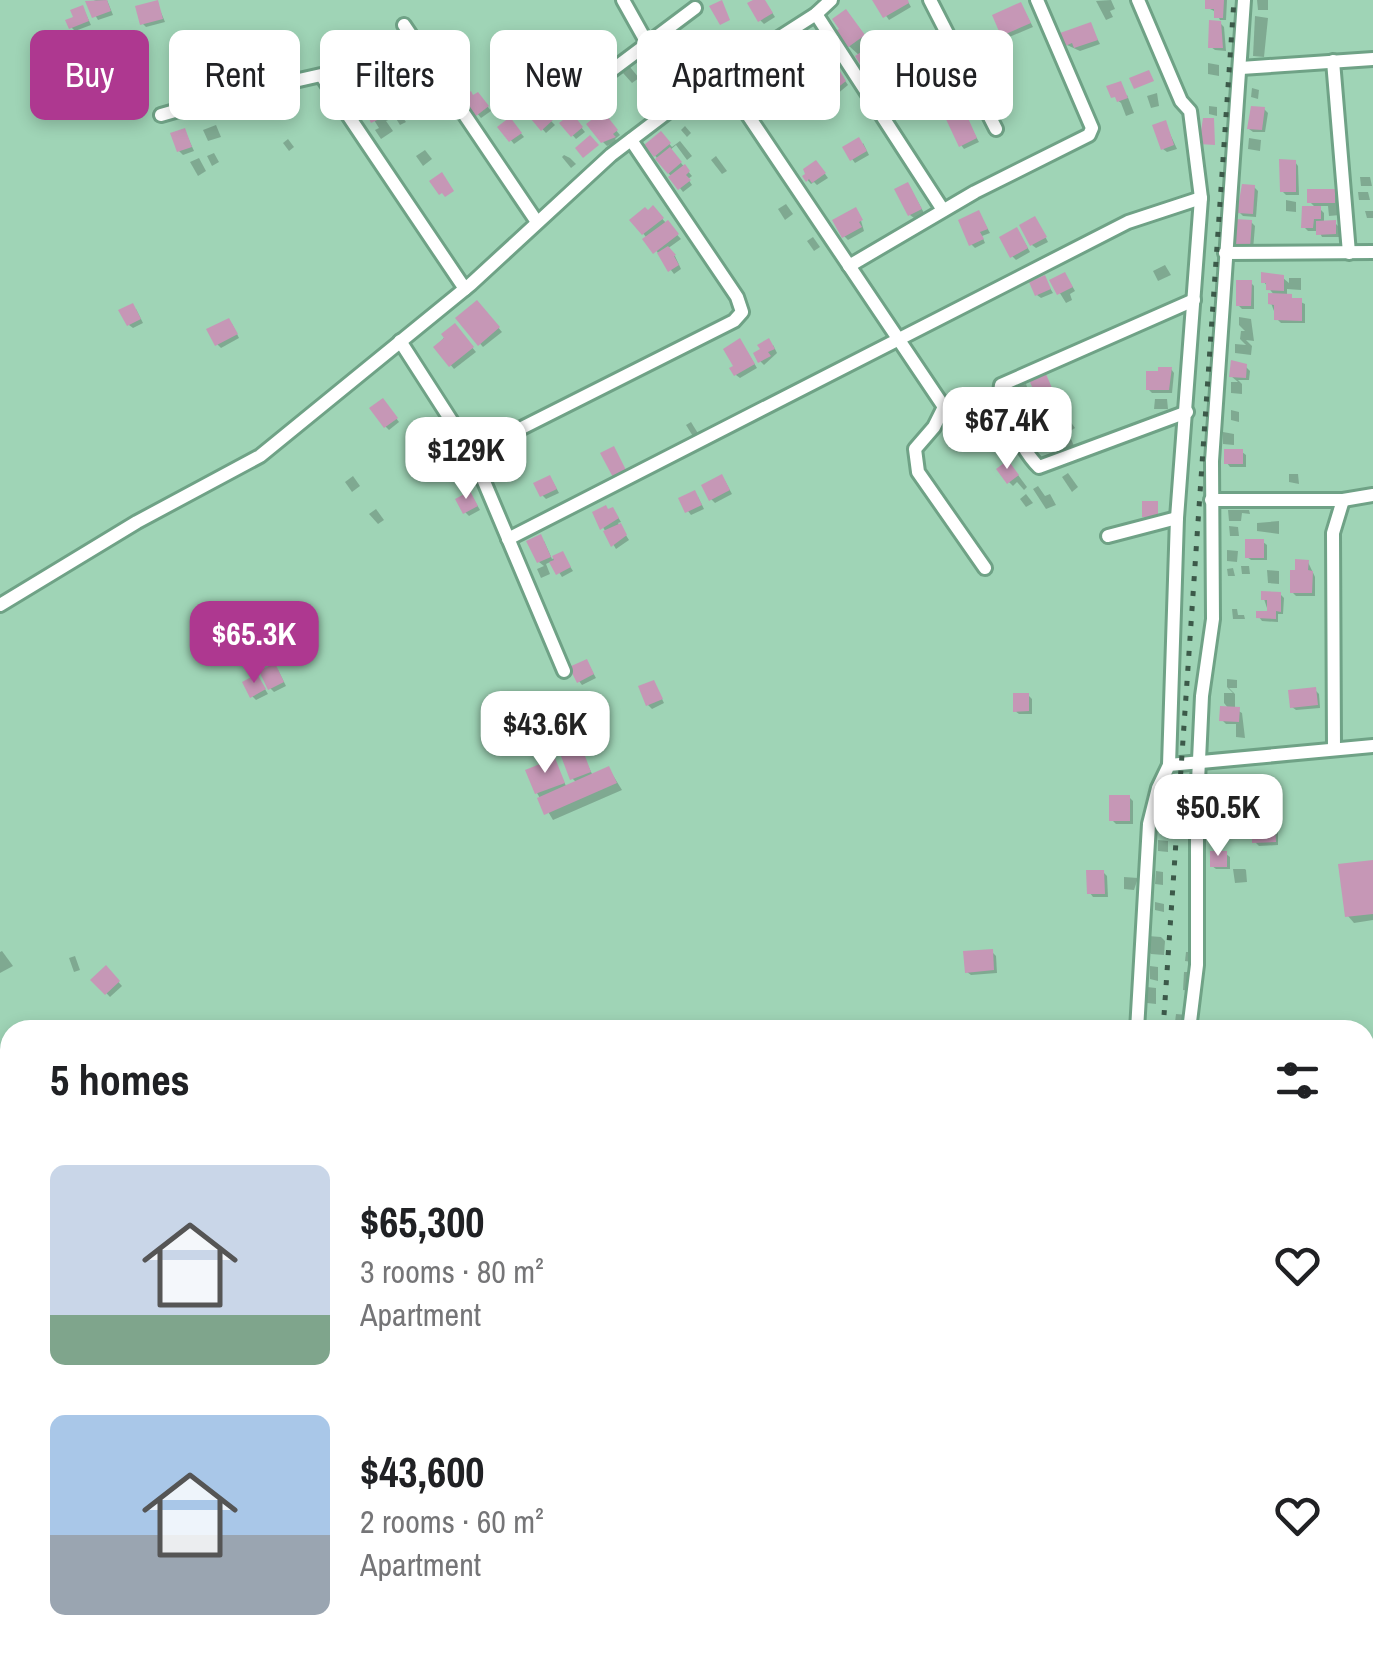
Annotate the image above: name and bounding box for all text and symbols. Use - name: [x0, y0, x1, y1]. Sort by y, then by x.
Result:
- chip: Buy: [30, 30, 149, 120]
- chip: Rent: [169, 30, 300, 120]
- chip: Filters: [320, 30, 470, 120]
- chip: New: [490, 30, 617, 120]
- chip: Apartment: [637, 30, 840, 120]
- chip: House: [860, 30, 1013, 120]
- pin: $67.4K: [926, 387, 1088, 472]
- text: $67.4K: [965, 398, 1049, 441]
- pin: $129K: [396, 417, 536, 502]
- text: $129K: [427, 428, 505, 471]
- pin: $65.3K: [173, 601, 335, 686]
- text: $65.3K: [212, 612, 296, 655]
- pin: $43.6K: [464, 691, 626, 776]
- text: $43.6K: [503, 702, 587, 745]
- pin: $50.5K: [1137, 774, 1299, 859]
- text: $50.5K: [1176, 785, 1260, 828]
- text: 5 homes: [50, 1052, 190, 1108]
- icon: filters: [1270, 1053, 1325, 1108]
- text: $65,300: [360, 1194, 485, 1250]
- icon: home: [130, 1205, 250, 1325]
- icon: heart: [1270, 1238, 1325, 1293]
- text: 3 rooms · 80 m²: [360, 1250, 544, 1293]
- text: Apartment: [360, 1293, 481, 1336]
- text: $43,600: [360, 1444, 485, 1500]
- icon: home: [130, 1455, 250, 1575]
- icon: heart: [1270, 1488, 1325, 1543]
- text: 2 rooms · 60 m²: [360, 1500, 544, 1543]
- text: Apartment: [360, 1543, 481, 1586]

